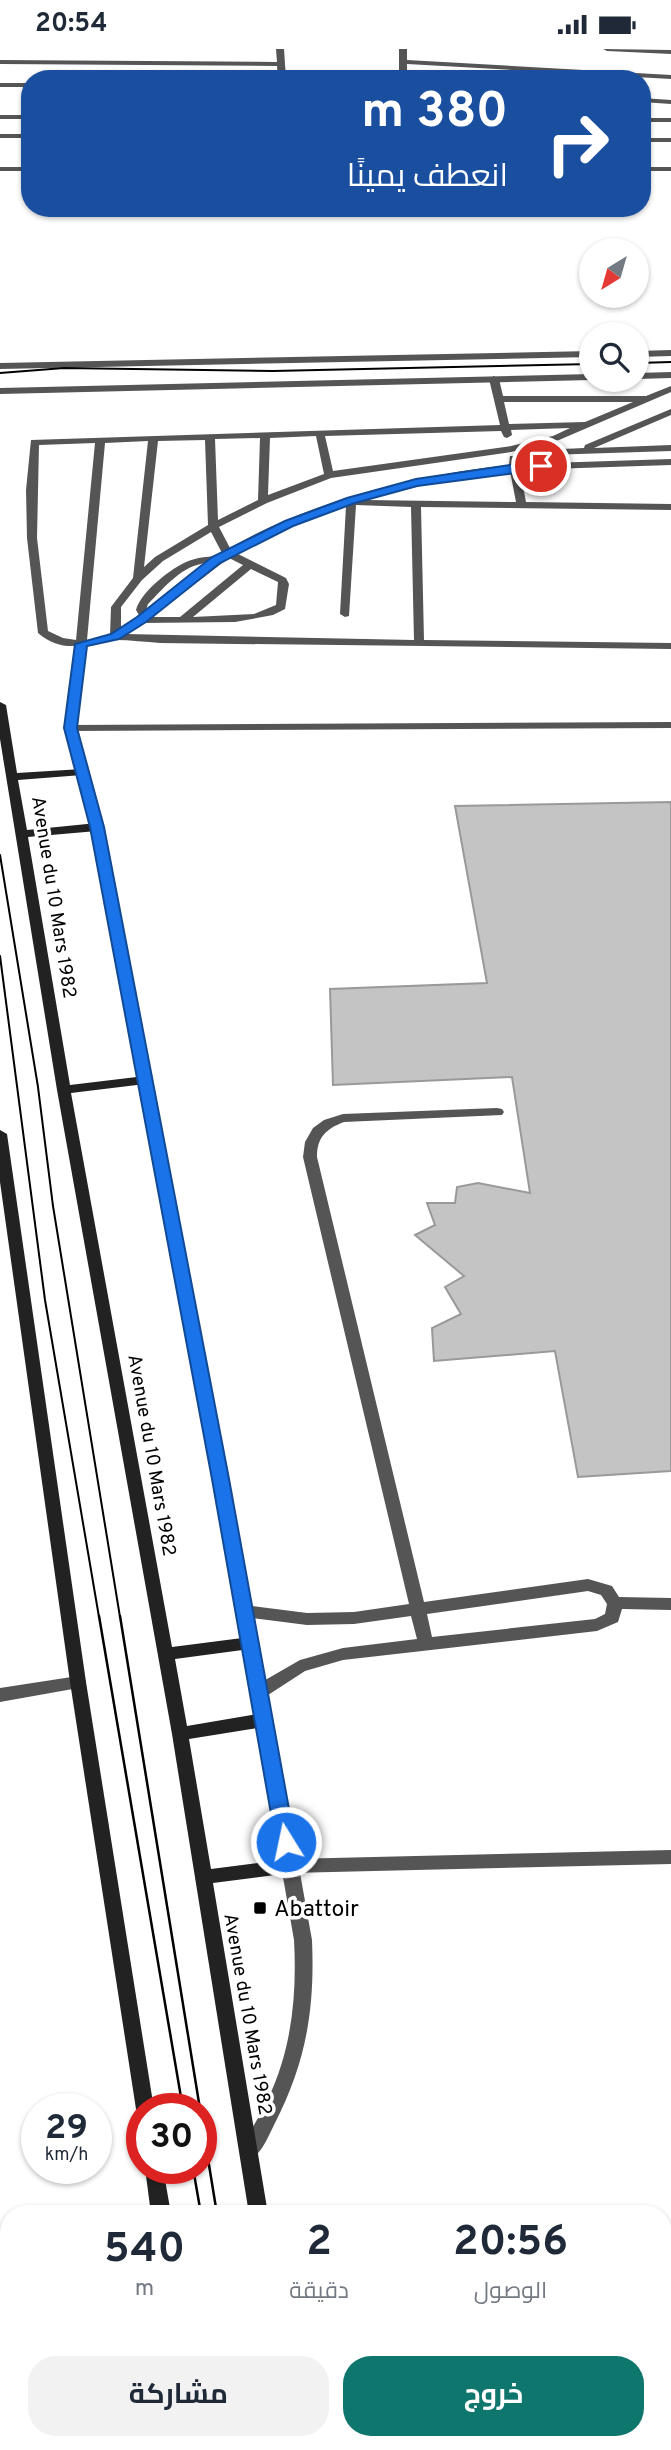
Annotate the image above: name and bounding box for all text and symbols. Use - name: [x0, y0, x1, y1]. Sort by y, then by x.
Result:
- text: 20:54: [35, 8, 107, 41]
- text: 380 m: [361, 83, 508, 145]
- icon: right: [532, 98, 623, 189]
- text: انعطف يمينًا: [347, 158, 508, 198]
- north arrow: [579, 238, 649, 308]
- map controls: [579, 238, 649, 392]
- button: search: [579, 322, 649, 392]
- pin: [511, 436, 571, 496]
- icon: arrive: [522, 447, 560, 485]
- street label: Avenue du 10 Mars 1982: [25, 794, 81, 1000]
- street label: Avenue du 10 Mars 1982: [121, 1353, 181, 1558]
- position arrow: [249, 1805, 323, 1879]
- place label: Abattoir: [274, 1896, 359, 1925]
- marker: Abattoir: [252, 1900, 268, 1916]
- street label: Avenue du 10 Mars 1982: [217, 1912, 277, 2117]
- speed limit sign: 30: [126, 2093, 217, 2184]
- text: 29: [45, 2107, 88, 2151]
- text: km/h: [45, 2144, 88, 2167]
- text: 2: [306, 2217, 332, 2270]
- text: 20:56: [453, 2217, 568, 2270]
- text: 540: [104, 2224, 185, 2277]
- text: m: [135, 2275, 154, 2304]
- text: دقيقة: [289, 2278, 349, 2307]
- text: الوصول: [474, 2278, 547, 2307]
- button: مشاركة: [28, 2356, 329, 2436]
- button: خروج: [343, 2356, 644, 2436]

